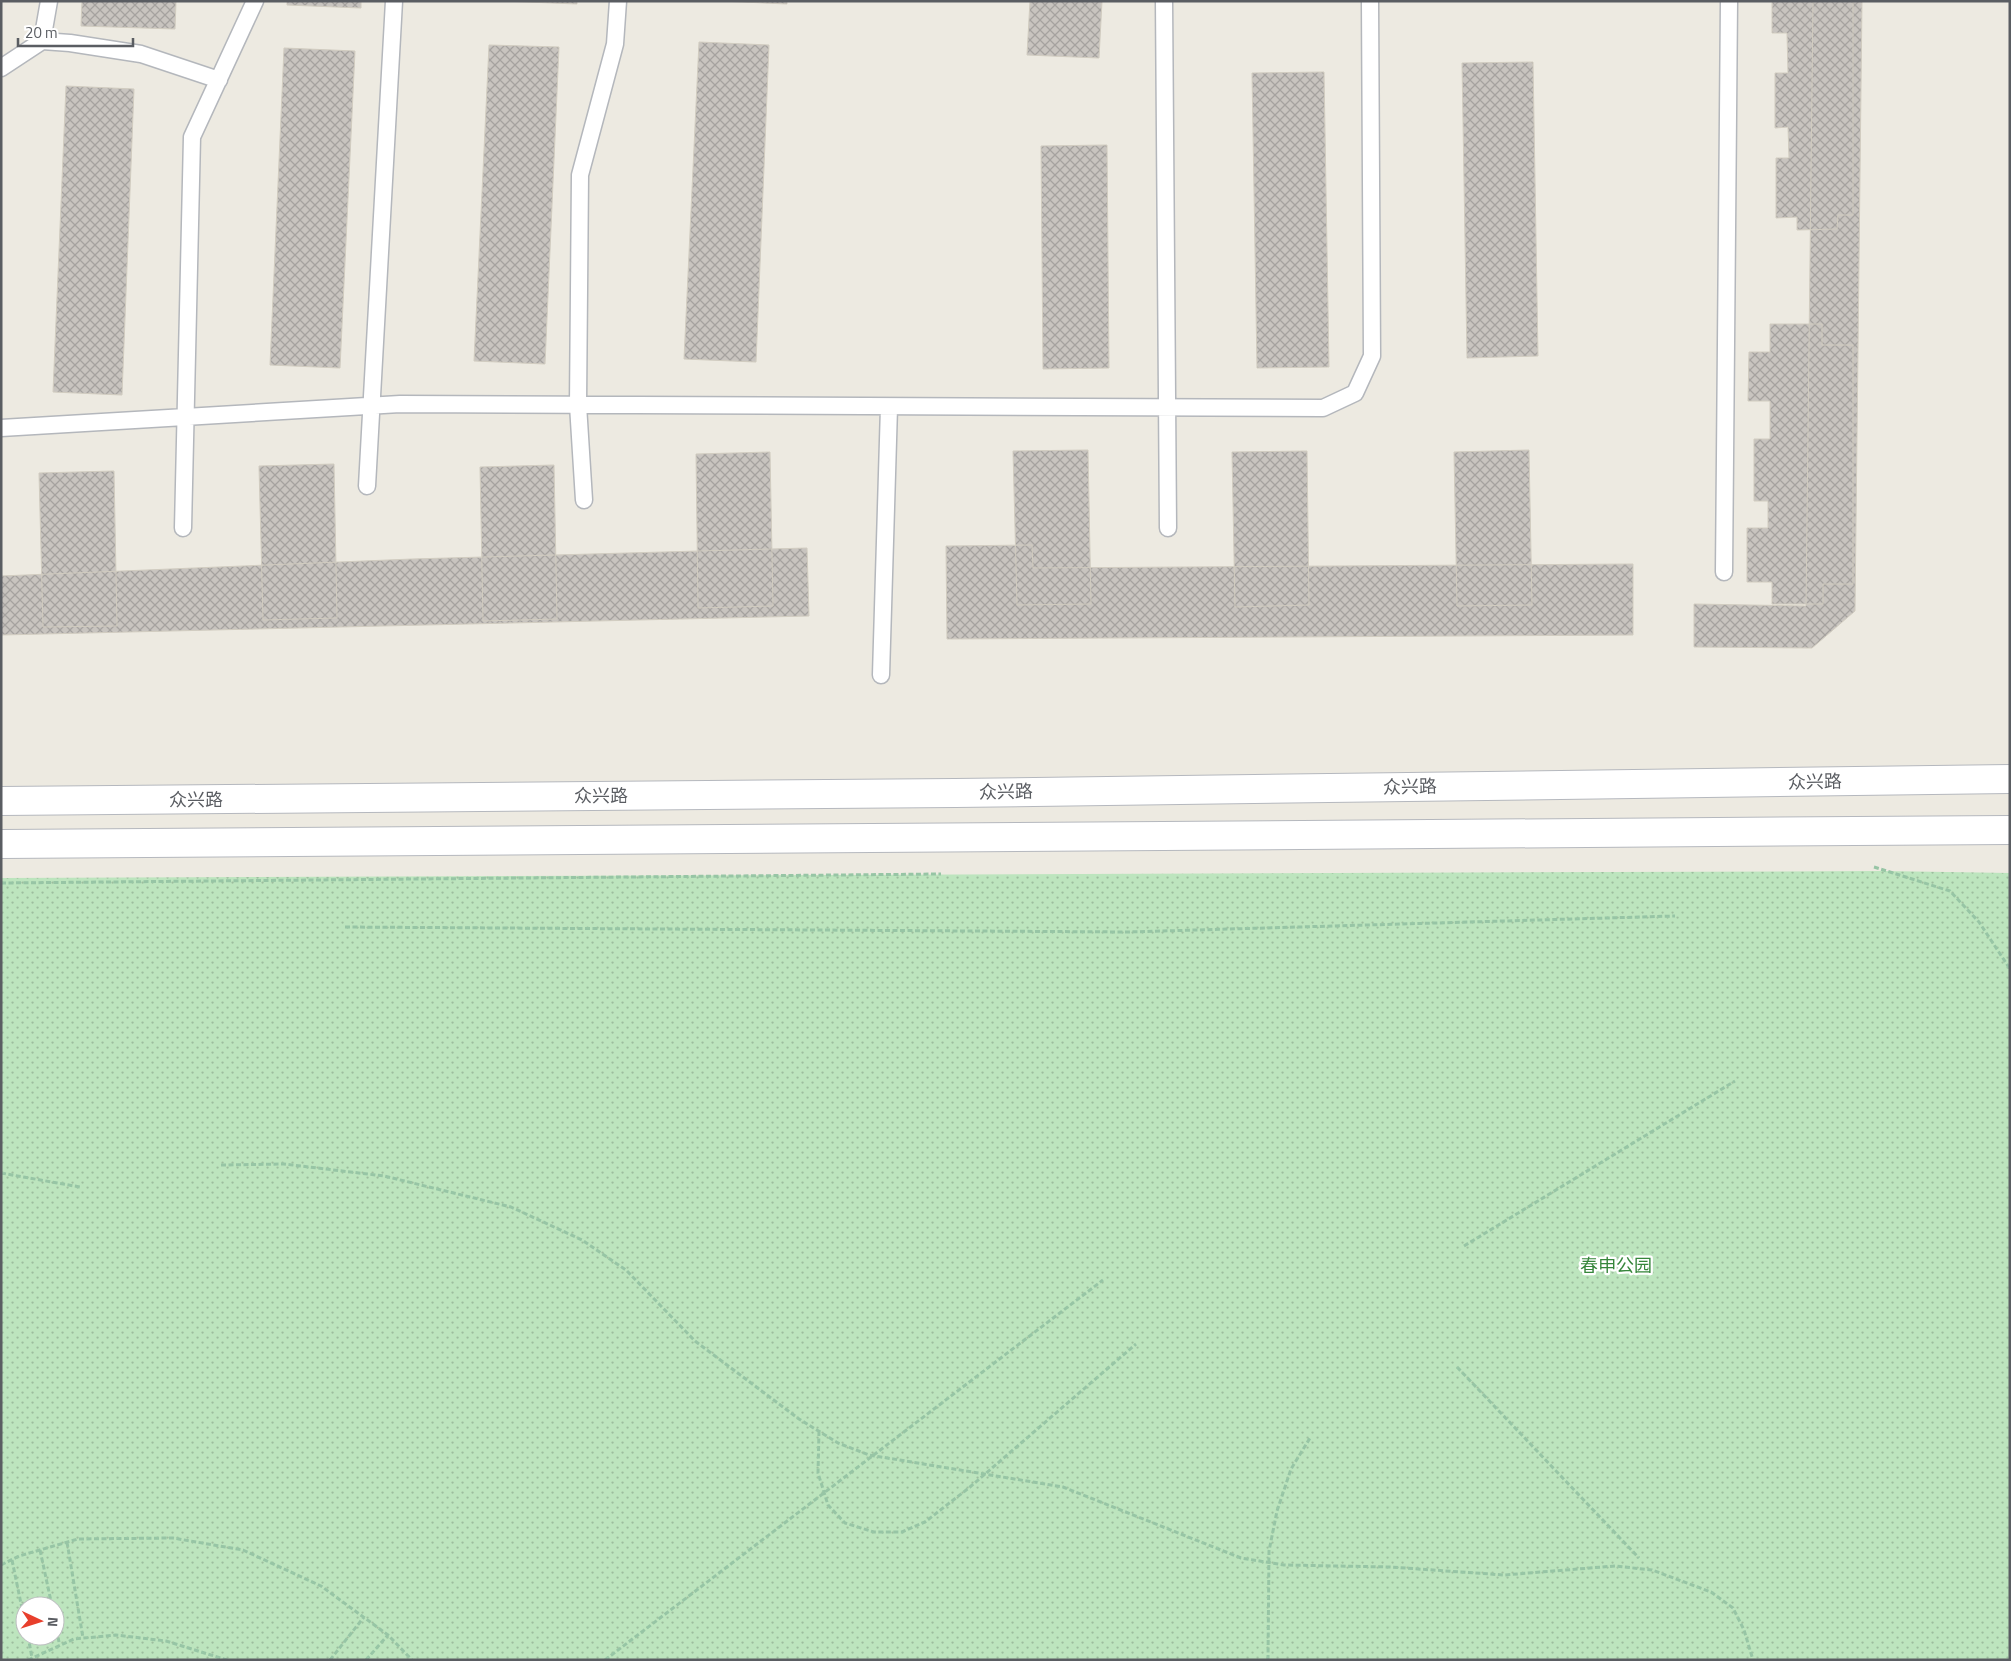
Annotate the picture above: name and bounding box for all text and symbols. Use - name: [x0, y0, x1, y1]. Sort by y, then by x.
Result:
- scale bar: [18, 15, 132, 47]
- text: 20 m: [25, 21, 58, 44]
- street label: 众兴路: [1788, 768, 1842, 795]
- street label: 众兴路: [1383, 773, 1437, 800]
- street label: 众兴路: [979, 778, 1033, 805]
- street label: 众兴路: [574, 782, 628, 809]
- street label: 众兴路: [169, 786, 223, 813]
- park label: 春申公园: [1580, 1252, 1652, 1279]
- north arrow: [15, 1596, 65, 1646]
- text: N: [43, 1616, 64, 1628]

